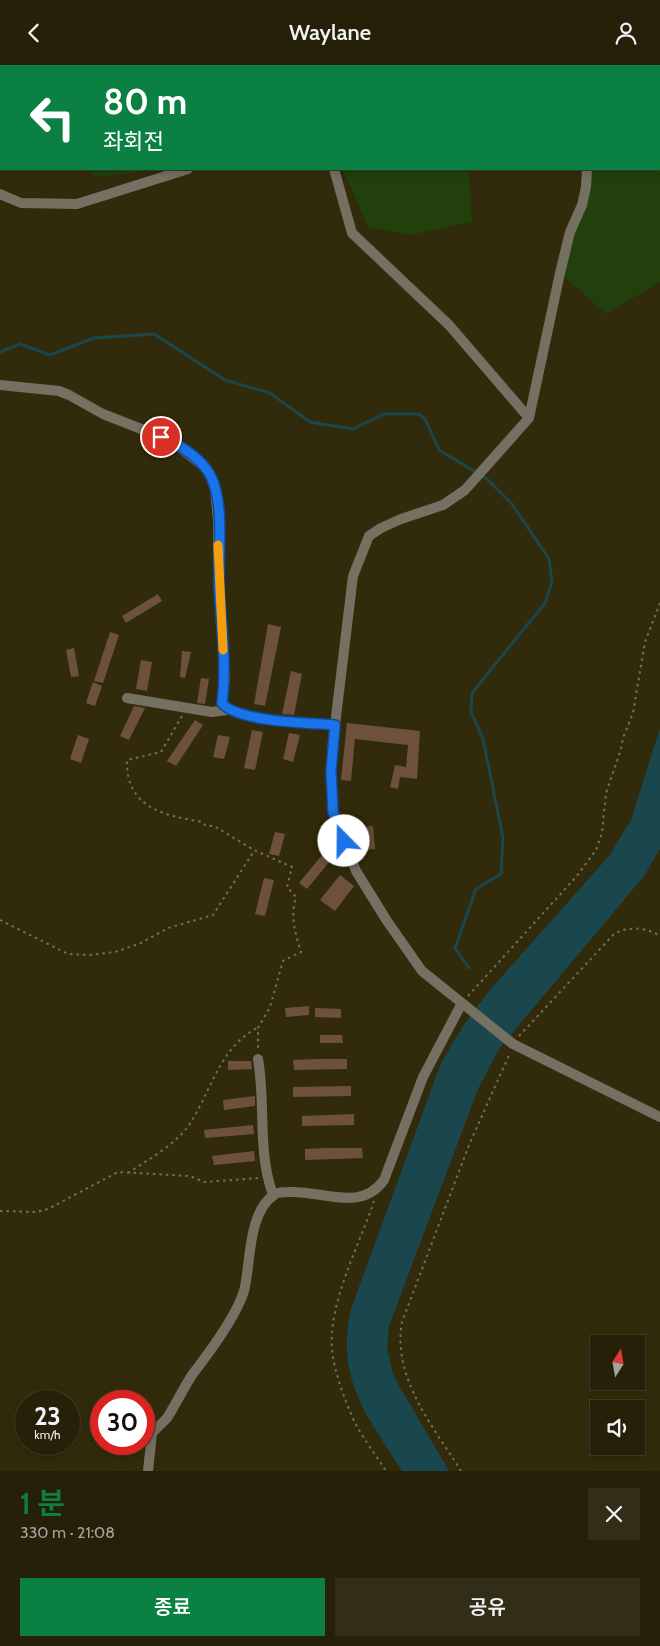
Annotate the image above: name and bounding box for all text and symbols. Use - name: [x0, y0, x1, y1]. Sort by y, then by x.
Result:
- icon: back: [20, 19, 48, 47]
- text: Waylane: [289, 19, 371, 46]
- icon: person: [612, 19, 640, 47]
- text: 80 m: [103, 80, 187, 123]
- icon: left: [20, 85, 85, 150]
- text: 좌회전: [103, 128, 164, 155]
- pin: [140, 416, 182, 458]
- icon: arrive: [147, 423, 175, 451]
- position arrow: [317, 814, 369, 866]
- north arrow: [590, 1335, 645, 1390]
- map controls: [590, 1335, 645, 1455]
- speed limit sign: 30: [90, 1390, 155, 1455]
- button: sound: [590, 1400, 645, 1455]
- text: 23: [34, 1401, 61, 1431]
- text: km/h: [34, 1427, 61, 1442]
- text: 1 분: [20, 1485, 65, 1522]
- button: close: [588, 1488, 640, 1540]
- text: 330 m · 21:08: [20, 1523, 115, 1542]
- button: 종료: [20, 1578, 325, 1636]
- button: 공유: [335, 1578, 640, 1636]

